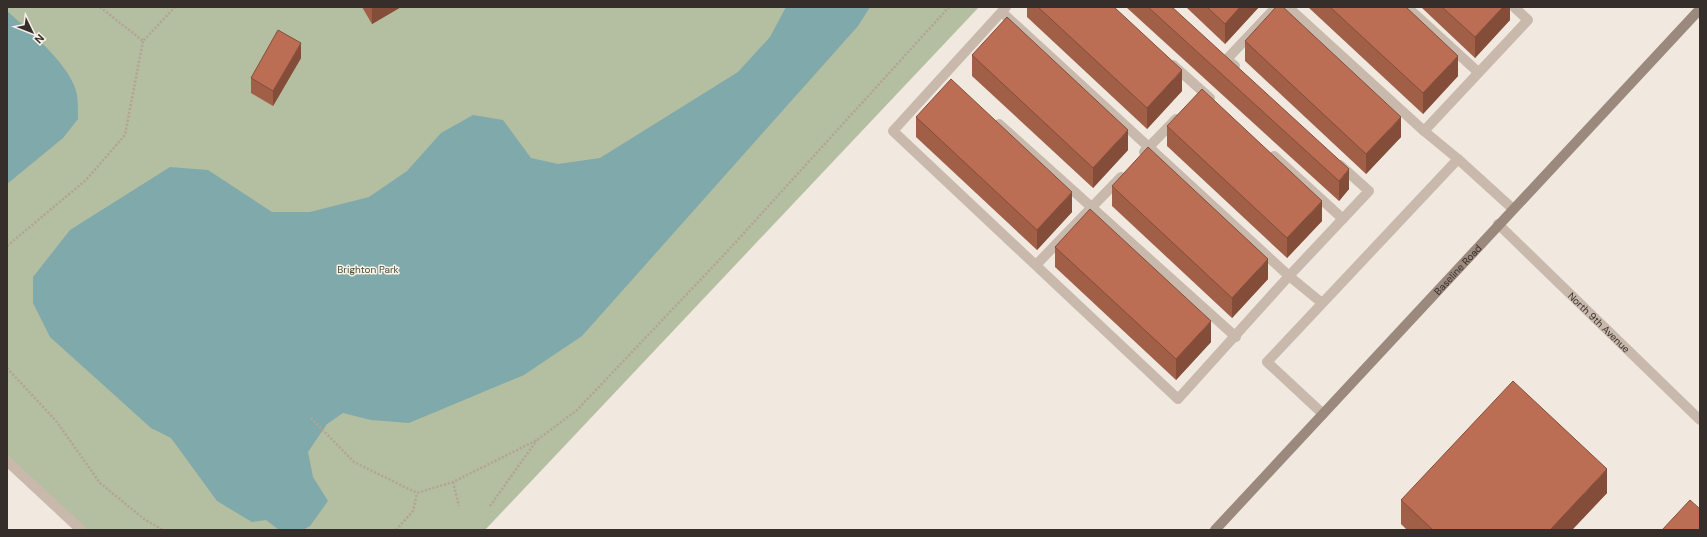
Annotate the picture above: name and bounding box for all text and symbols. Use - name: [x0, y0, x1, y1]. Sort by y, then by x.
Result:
- north arrow: [12, 12, 52, 52]
- text: N: [31, 31, 47, 47]
- street label: Baseline Road: [1431, 241, 1484, 297]
- park label: Brighton Park: [337, 263, 399, 276]
- street label: North 9th Avenue: [1565, 289, 1633, 355]

